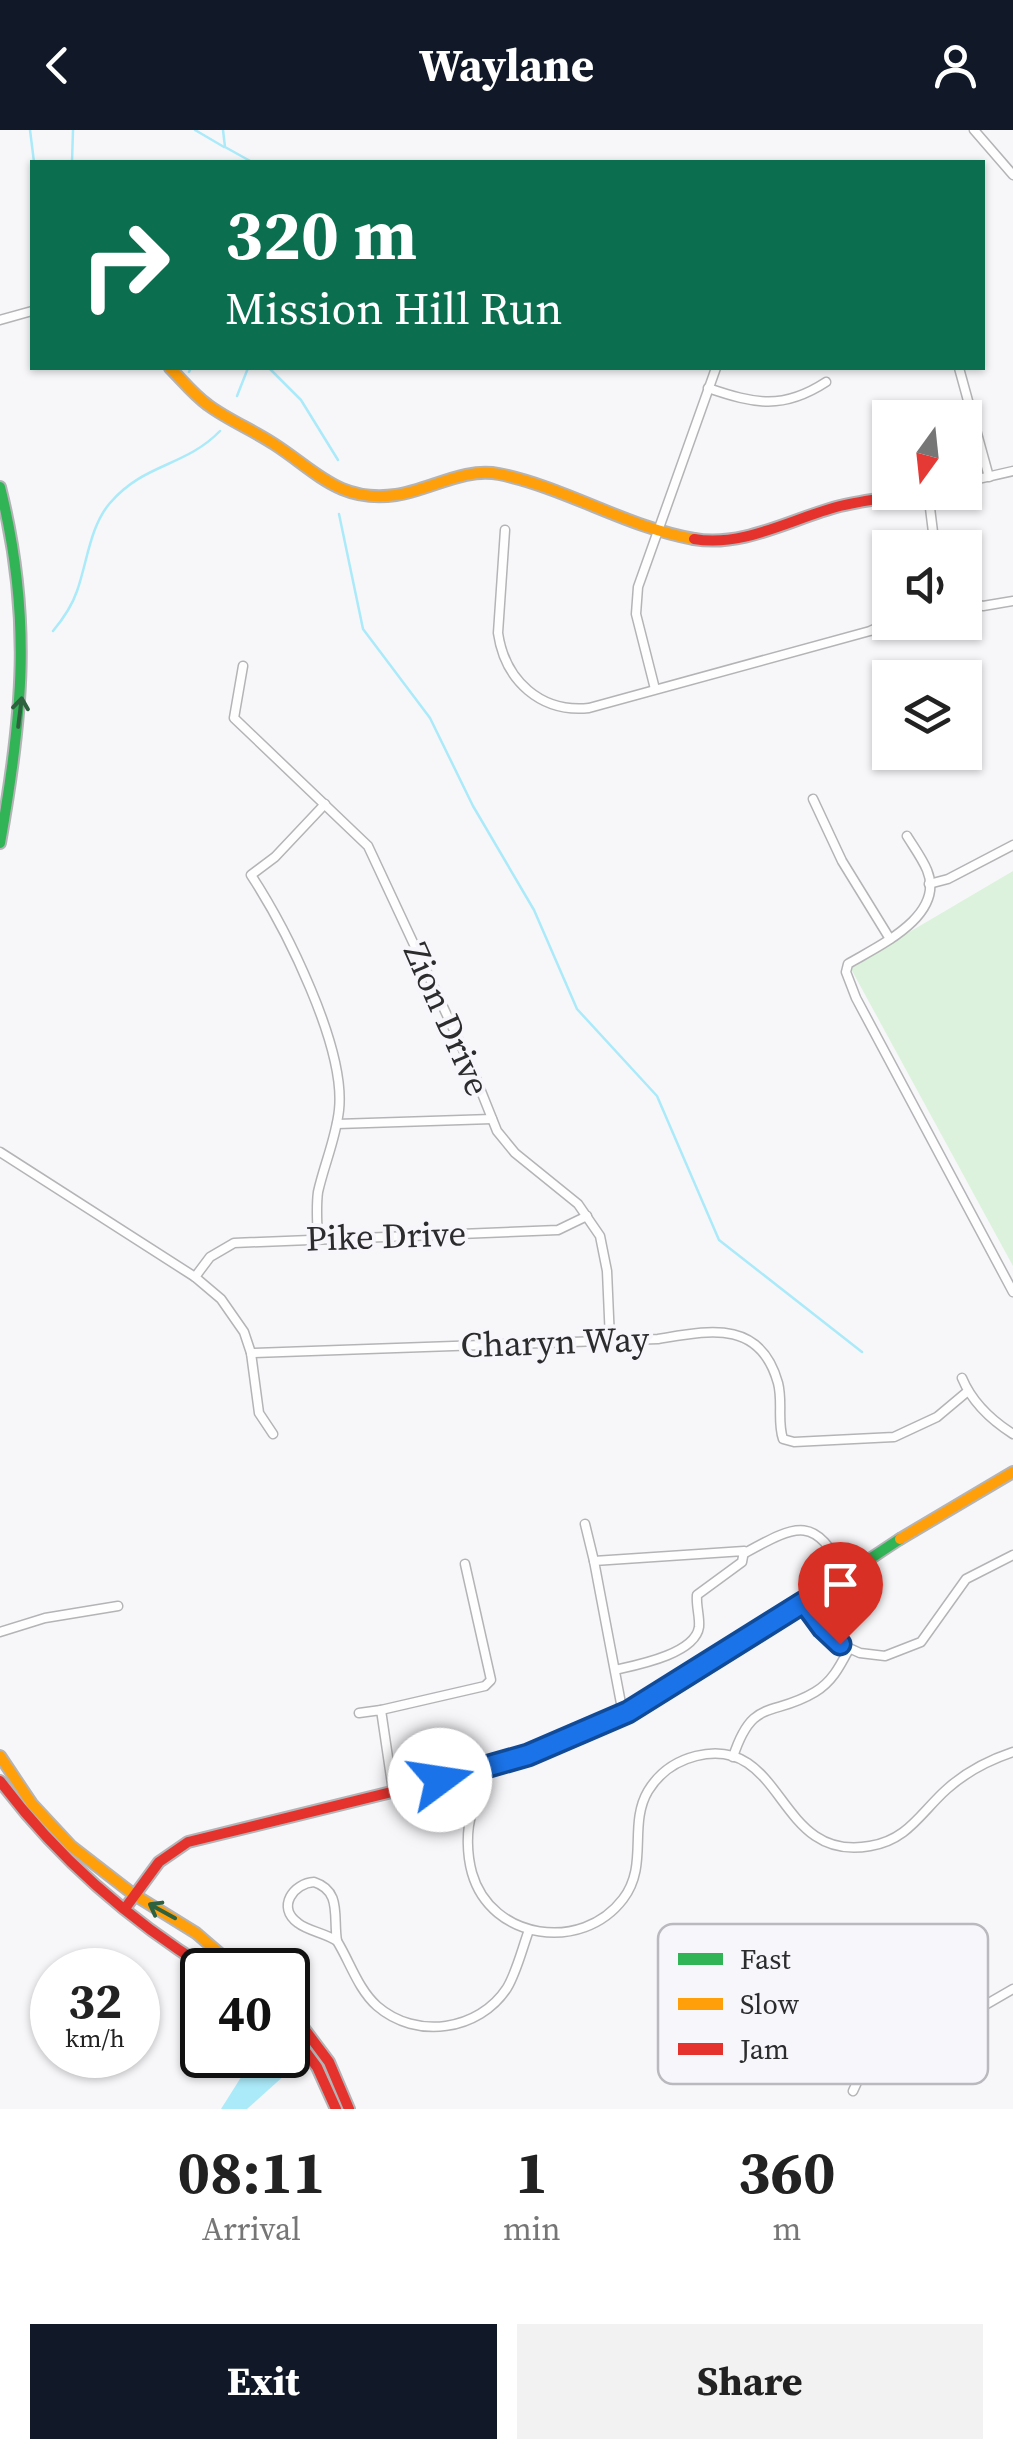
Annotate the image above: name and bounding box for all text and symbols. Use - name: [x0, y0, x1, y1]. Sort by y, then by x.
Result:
- text: Waylane: [419, 34, 594, 96]
- icon: back: [30, 38, 85, 93]
- icon: person: [928, 38, 983, 93]
- text: 320 m: [225, 186, 417, 282]
- icon: right: [60, 200, 190, 330]
- text: Mission Hill Run: [225, 277, 562, 339]
- north arrow: [872, 400, 982, 510]
- map controls: [872, 400, 982, 770]
- button: sound: [872, 530, 982, 640]
- button: layers: [872, 660, 982, 770]
- one-way arrow: [11, 696, 30, 729]
- street label: Zion Drive: [392, 935, 502, 1103]
- street label: Pike Drive: [305, 1209, 467, 1263]
- street label: Charyn Way: [460, 1315, 650, 1369]
- pin: [798, 1542, 883, 1645]
- icon: arrive: [813, 1557, 868, 1612]
- position arrow: [388, 1728, 492, 1832]
- one-way arrow: [148, 1900, 177, 1920]
- legend: [658, 1924, 988, 2084]
- text: Fast: [740, 1940, 791, 1978]
- speed limit sign: 40: [180, 1948, 310, 2078]
- text: 32: [68, 1966, 122, 2035]
- text: Slow: [740, 1985, 800, 2023]
- text: km/h: [65, 2021, 125, 2055]
- text: Jam: [739, 2030, 789, 2068]
- text: 08:11: [177, 2131, 325, 2213]
- text: 1: [515, 2131, 548, 2213]
- text: 360: [738, 2131, 836, 2213]
- text: Arrival: [202, 2207, 301, 2251]
- text: min: [503, 2207, 561, 2251]
- text: m: [772, 2207, 801, 2251]
- button: Exit: [30, 2324, 497, 2439]
- button: Share: [517, 2324, 983, 2439]

